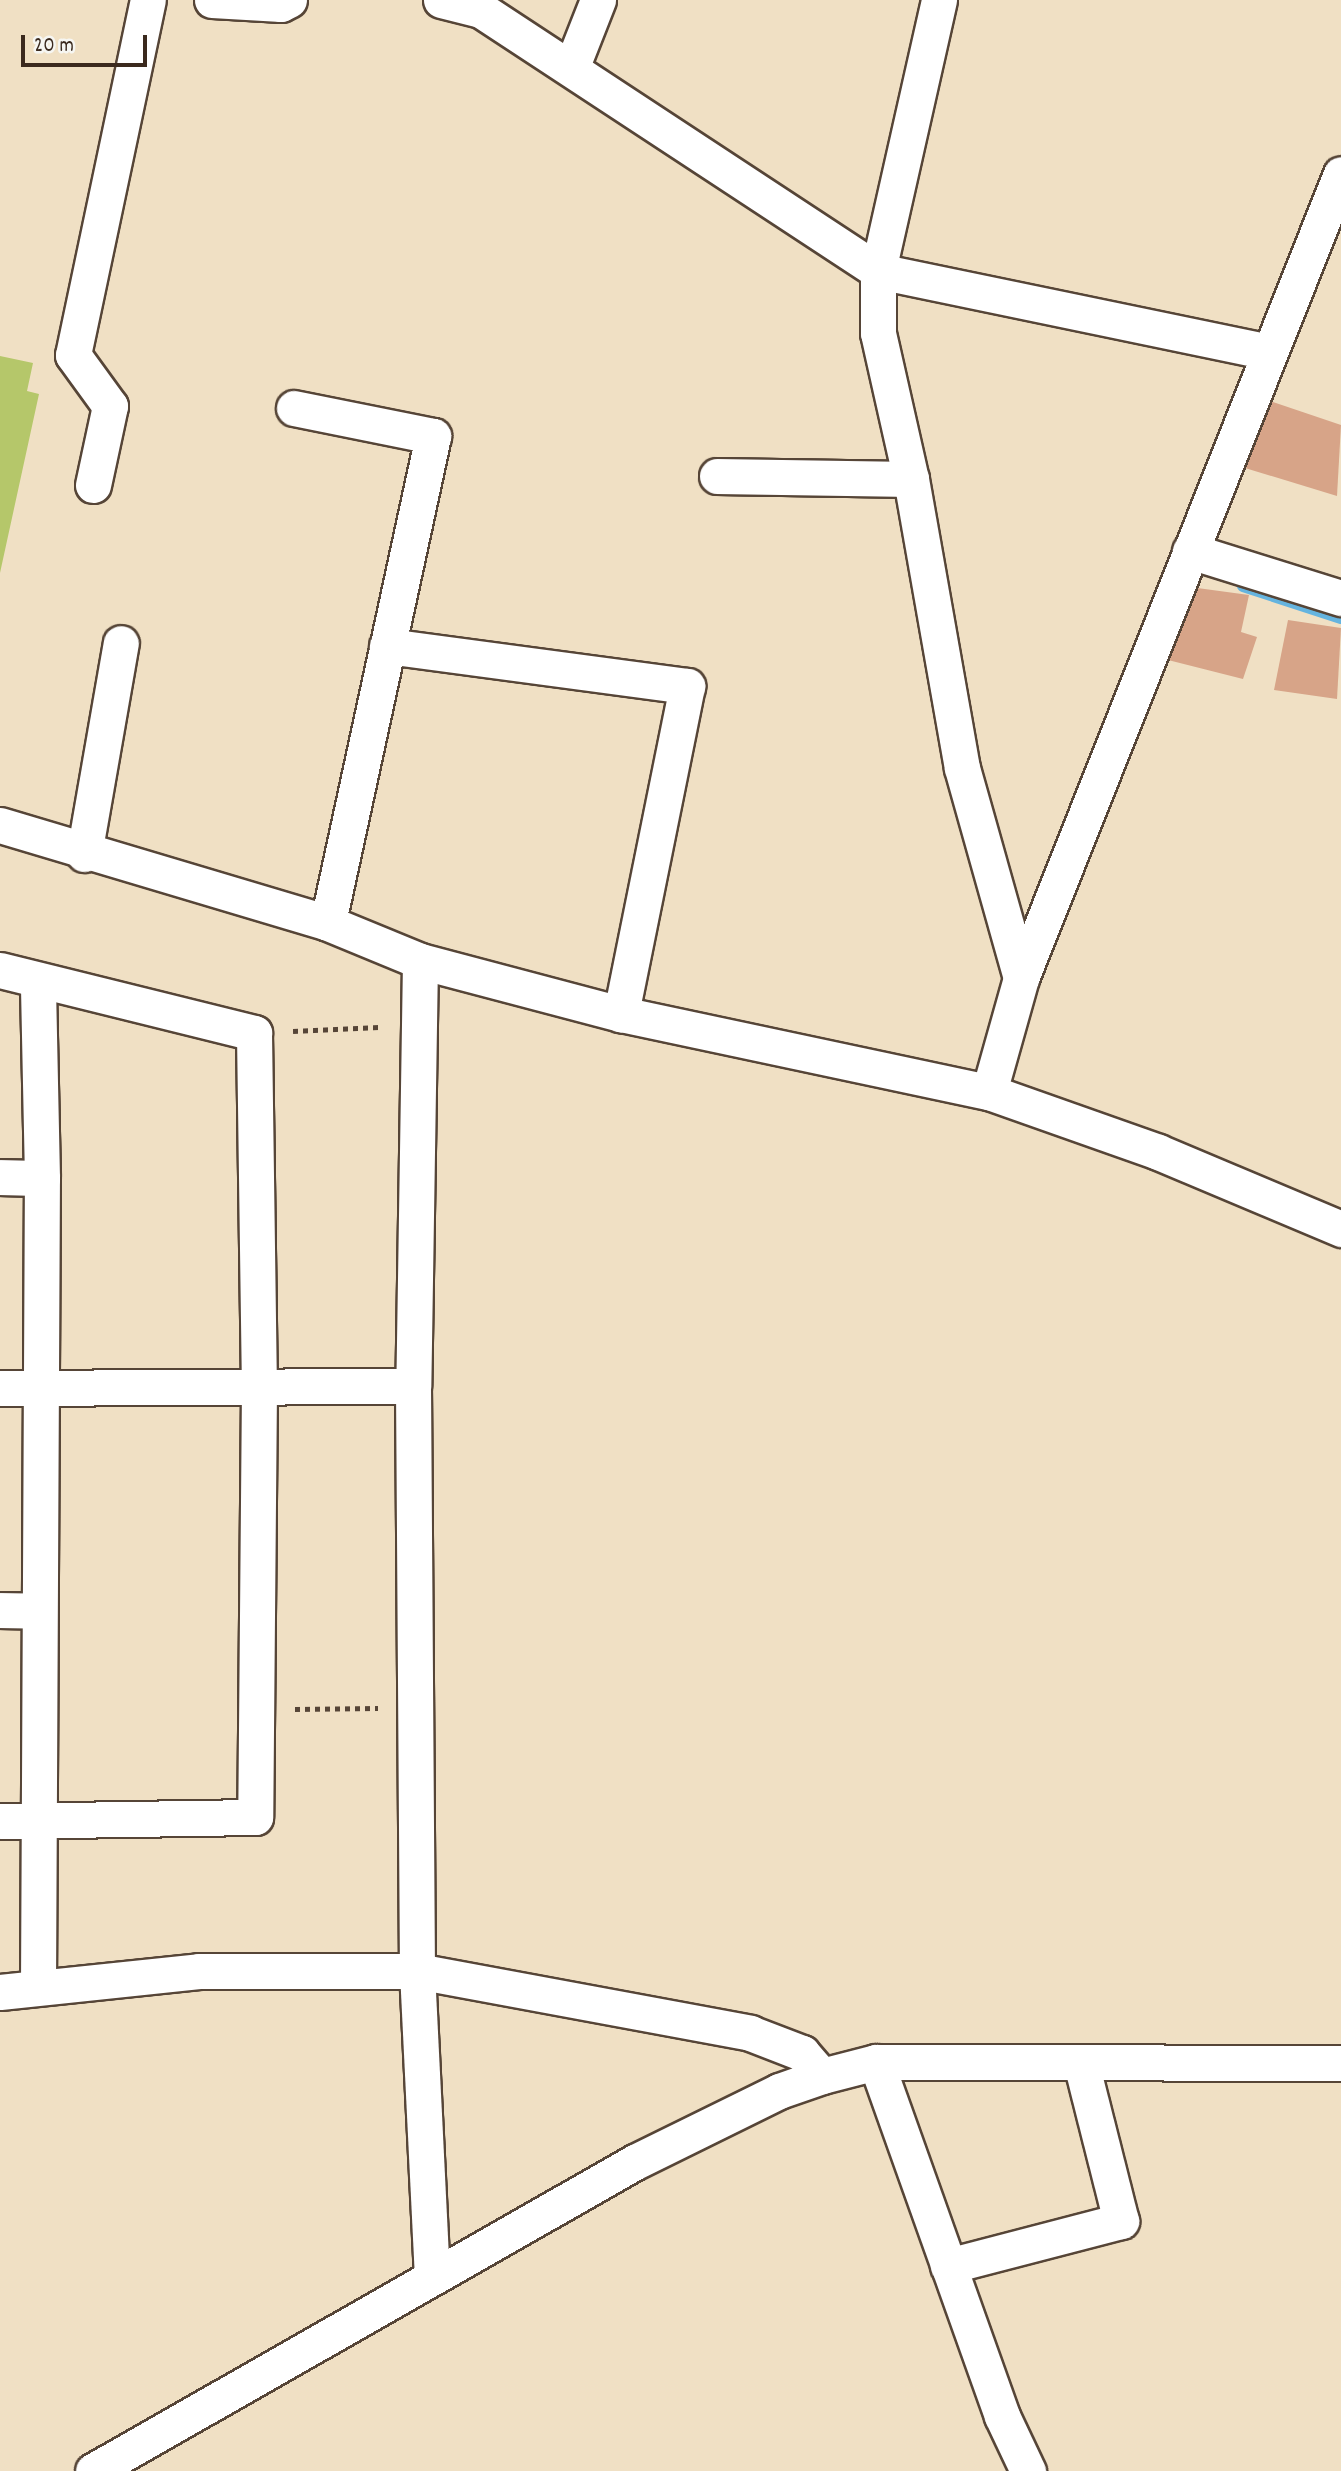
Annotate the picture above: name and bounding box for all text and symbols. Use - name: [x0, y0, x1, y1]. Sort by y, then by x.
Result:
- scale bar: [24, 21, 150, 65]
- text: 20 m: [34, 32, 74, 62]

